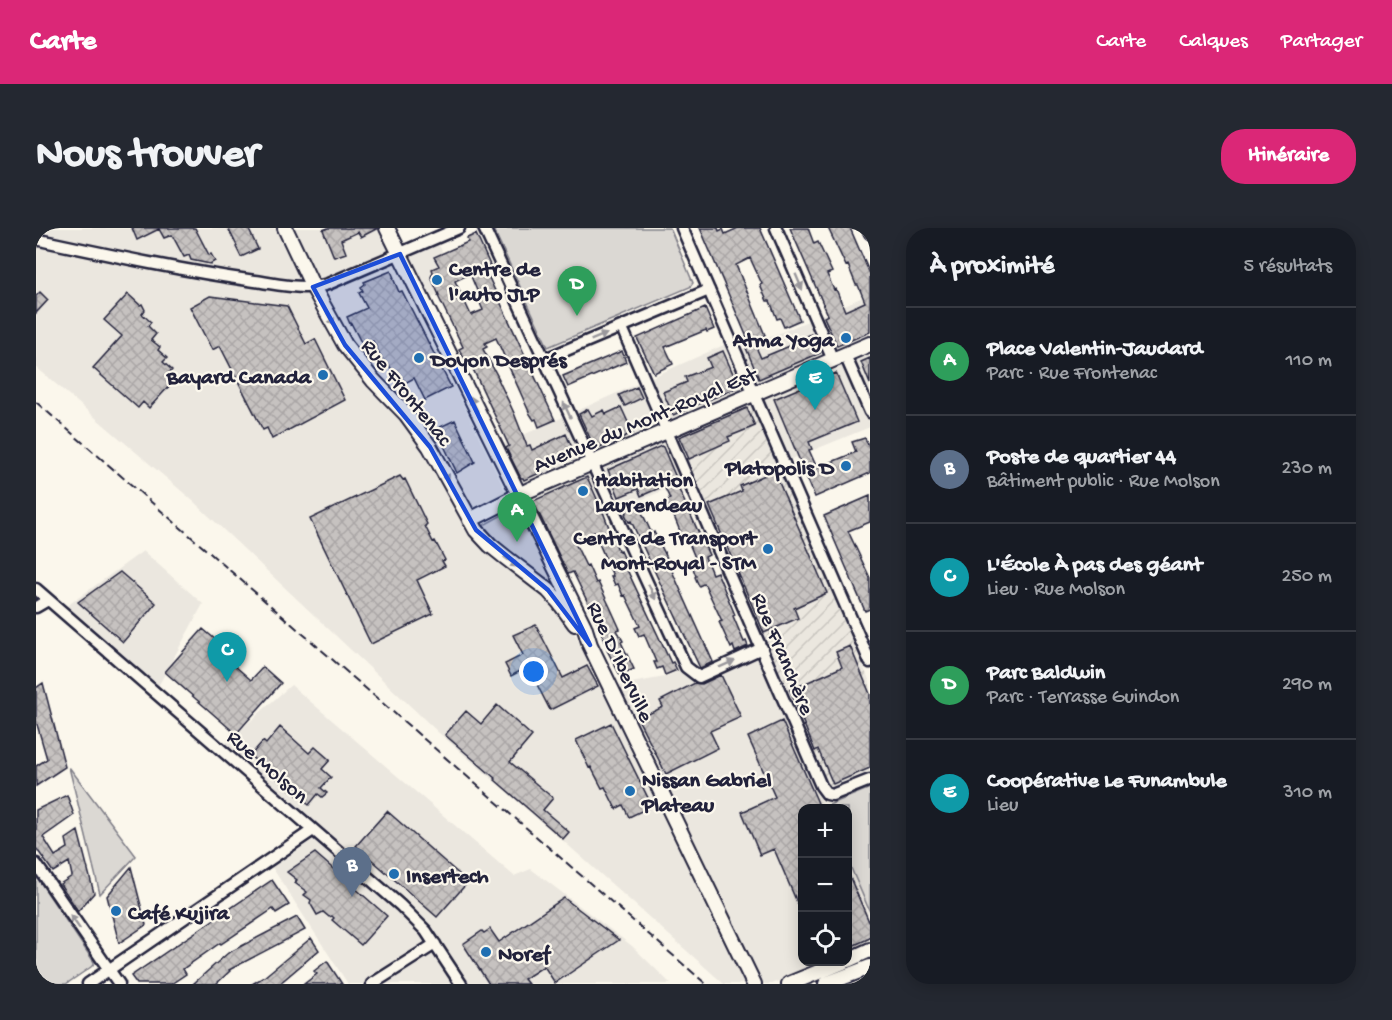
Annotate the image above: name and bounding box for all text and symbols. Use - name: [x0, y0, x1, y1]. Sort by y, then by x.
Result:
- text: Carte: [30, 26, 97, 59]
- text: Carte: [1096, 30, 1146, 55]
- text: Calques: [1179, 30, 1248, 55]
- text: Partager: [1281, 30, 1362, 55]
- button: Itinéraire: [1221, 129, 1356, 184]
- text: Nous trouver: [36, 132, 259, 181]
- text: À proximité: [930, 252, 1054, 283]
- text: 5 résultats: [1243, 256, 1332, 279]
- place label: Centre de l'auto JLP: [448, 258, 541, 309]
- pin: D: [558, 266, 596, 316]
- marker: Centre de l'auto JLP: [430, 273, 444, 287]
- one-way arrow: [794, 273, 804, 291]
- one-way arrow: [325, 310, 335, 327]
- place label: Atma Yoga: [732, 329, 836, 355]
- marker: Atma Yoga: [839, 331, 853, 345]
- one-way arrow: [590, 332, 608, 341]
- street label: Rue Frontenac: [354, 335, 457, 453]
- text: Place Valentin-Jaudard: [987, 337, 1202, 363]
- place label: Doyon Després: [429, 349, 568, 375]
- text: A: [944, 350, 955, 373]
- text: 110 m: [1286, 350, 1332, 373]
- marker: Doyon Després: [412, 351, 426, 365]
- pin: E: [796, 360, 834, 410]
- street label: Avenue du Mont-Royal Est: [530, 362, 763, 480]
- text: Parc · Rue Frontenac: [987, 363, 1157, 386]
- place label: Bayard Canada: [166, 366, 313, 392]
- marker: Bayard Canada: [316, 368, 330, 382]
- one-way arrow: [469, 396, 478, 413]
- one-way arrow: [563, 401, 572, 418]
- text: Poste de quartier 44: [987, 445, 1176, 471]
- place label: Platopolis D: [724, 457, 835, 483]
- text: B: [944, 458, 955, 481]
- text: 230 m: [1282, 458, 1332, 481]
- marker: Platopolis D: [839, 459, 853, 473]
- one-way arrow: [440, 466, 450, 483]
- place label: Habitation Laurendeau: [595, 469, 703, 520]
- text: Bâtiment public · Rue Molson: [987, 471, 1220, 494]
- marker: Habitation Laurendeau: [576, 484, 590, 498]
- pin: A: [498, 492, 536, 542]
- place label: Centre de Transport Mont-Royal - STM: [572, 527, 758, 578]
- marker: Centre de Transport Mont-Royal - STM: [761, 542, 775, 556]
- text: L'École À pas des géant: [987, 553, 1202, 579]
- one-way arrow: [503, 555, 518, 567]
- text: C: [944, 566, 955, 589]
- text: 250 m: [1281, 566, 1332, 589]
- text: Lieu · Rue Molson: [987, 579, 1125, 602]
- one-way arrow: [647, 584, 656, 601]
- street label: Rue Franchère: [744, 590, 819, 720]
- street label: Rue D'Iberville: [579, 598, 658, 728]
- pin: C: [208, 632, 246, 682]
- your location: [519, 657, 548, 686]
- one-way arrow: [718, 659, 736, 668]
- text: Parc Baldwin: [987, 661, 1105, 687]
- text: D: [943, 674, 956, 697]
- text: 290 m: [1282, 674, 1332, 697]
- text: Parc · Terrasse Guindon: [987, 687, 1179, 710]
- street label: Rue Molson: [220, 725, 313, 811]
- place label: Nissan Gabriel Plateau: [641, 769, 772, 820]
- text: Coopérative Le Funambule: [987, 769, 1227, 795]
- text: E: [943, 782, 956, 805]
- text: 310 m: [1283, 782, 1332, 805]
- marker: Nissan Gabriel Plateau: [623, 784, 637, 798]
- text: Lieu: [987, 795, 1018, 818]
- map controls: [798, 804, 852, 966]
- button: +: [798, 804, 852, 858]
- pin: B: [332, 848, 372, 897]
- button: −: [798, 858, 852, 912]
- place label: Insertech: [406, 865, 489, 891]
- marker: Insertech: [387, 867, 401, 881]
- place label: Café Kujira: [127, 902, 231, 928]
- marker: Café Kujira: [109, 904, 123, 918]
- button: locate: [798, 912, 852, 966]
- one-way arrow: [70, 914, 81, 930]
- place label: Noref: [498, 943, 552, 969]
- marker: Noref: [479, 945, 493, 959]

